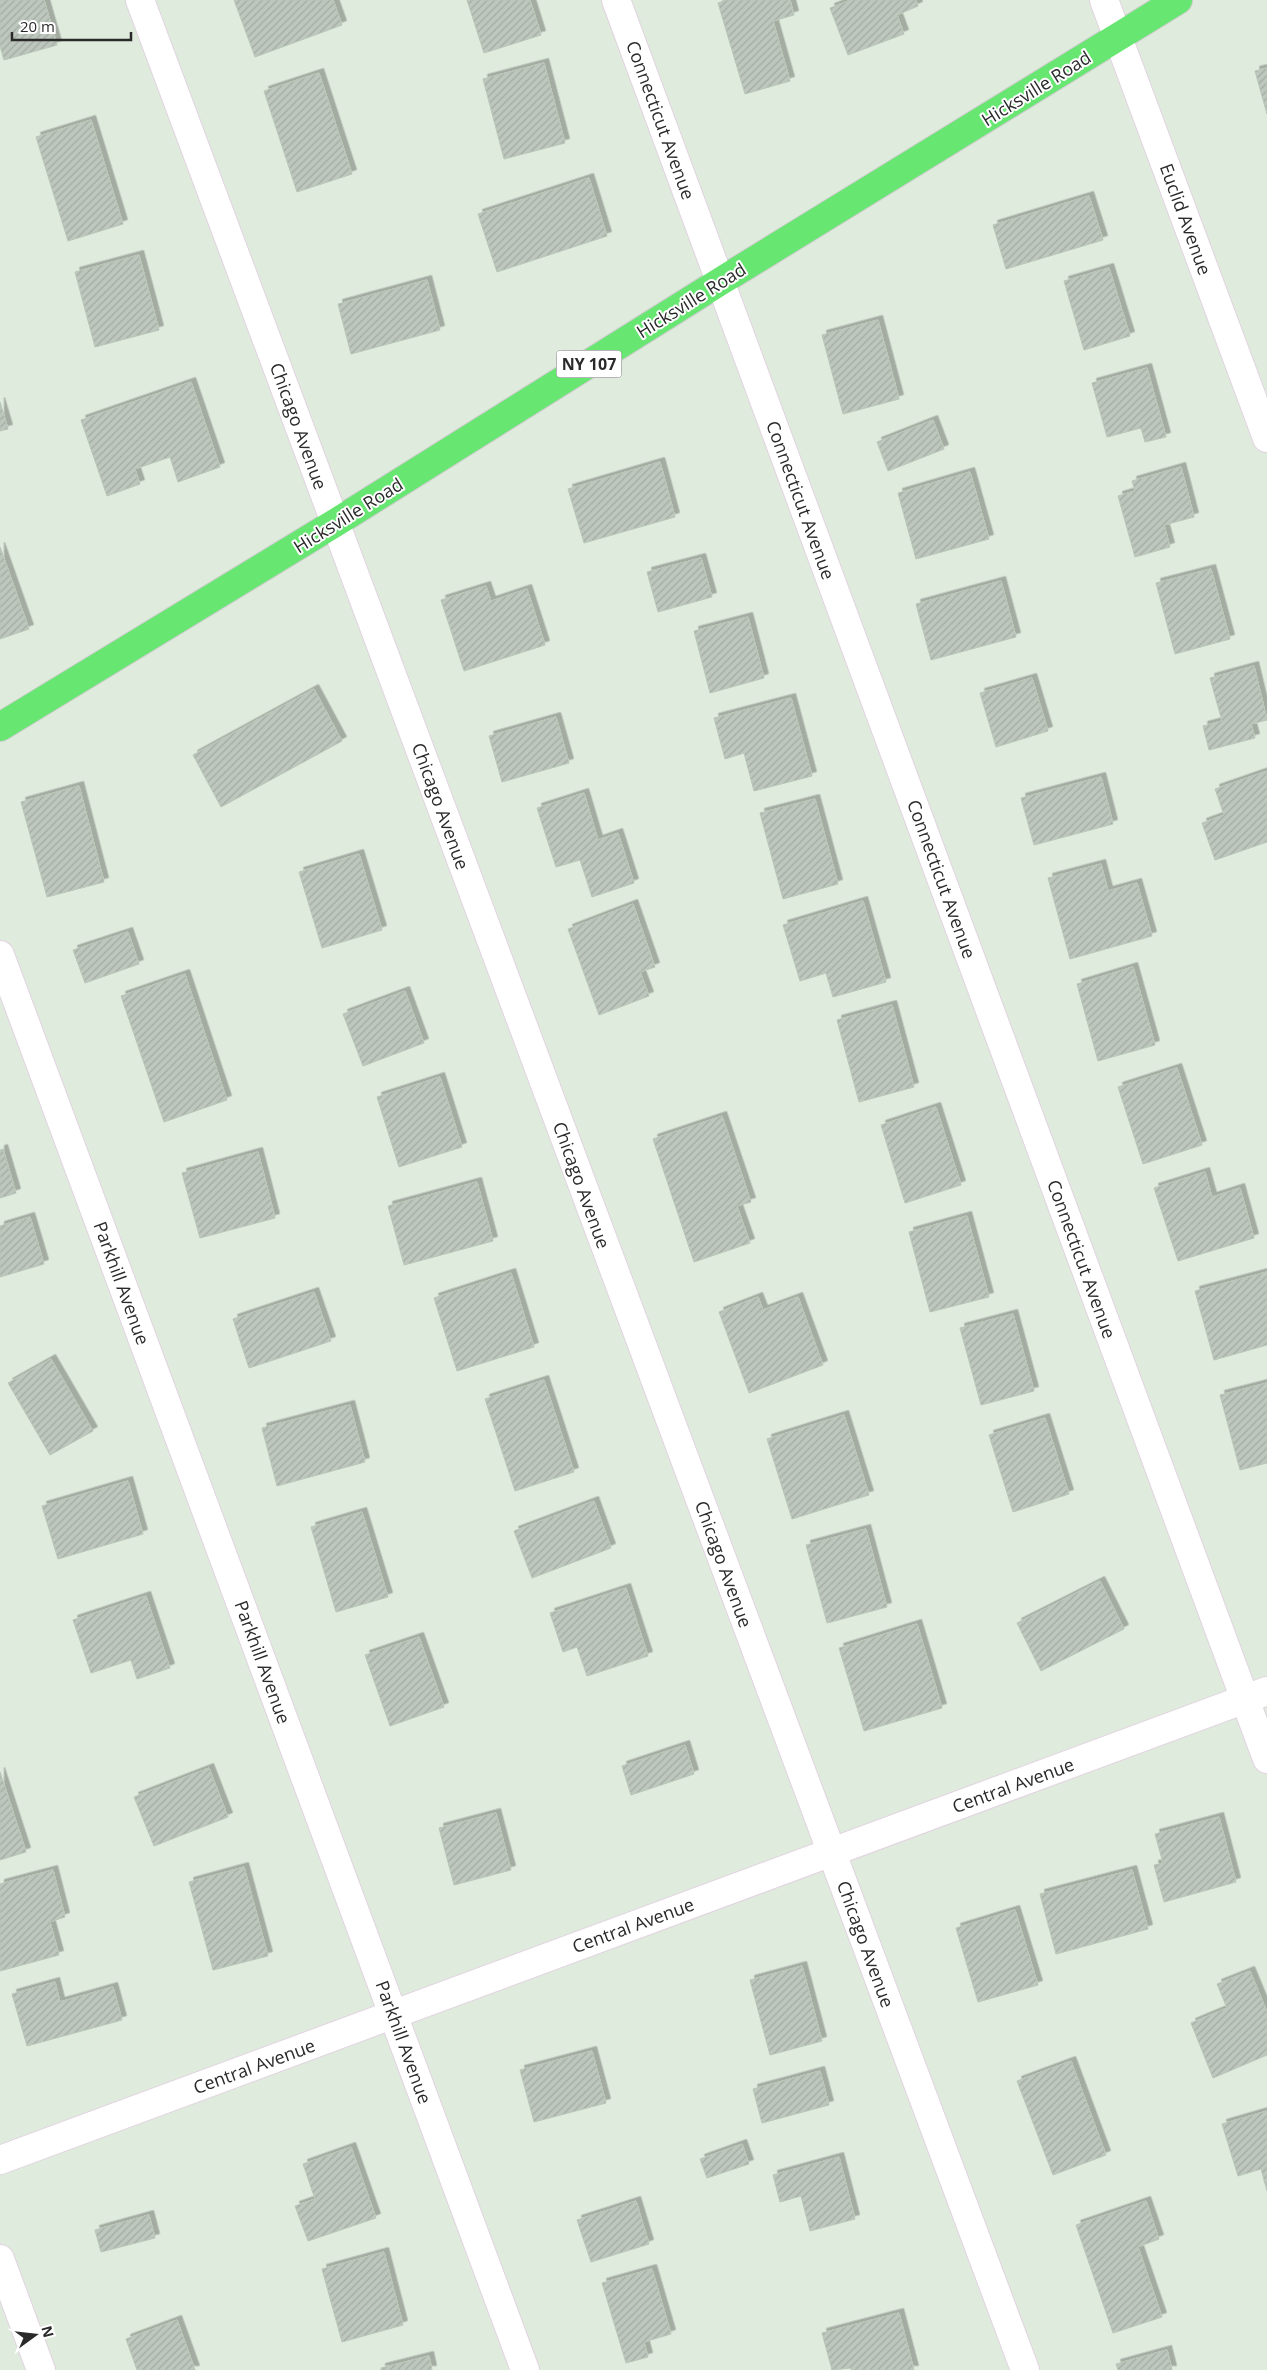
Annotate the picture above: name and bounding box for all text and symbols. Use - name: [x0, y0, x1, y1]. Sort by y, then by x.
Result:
- scale bar: [12, 10, 131, 42]
- text: 20 m: [20, 16, 55, 36]
- street label: Connecticut Avenue: [621, 37, 701, 203]
- street label: Hicksville Road: [977, 45, 1095, 131]
- street label: Euclid Avenue: [1155, 160, 1217, 278]
- street label: Hicksville Road: [632, 257, 750, 343]
- road number: NY 107: [556, 350, 622, 378]
- street label: Chicago Avenue: [265, 359, 333, 493]
- street label: Connecticut Avenue: [761, 417, 841, 583]
- street label: Hicksville Road: [289, 472, 407, 558]
- street label: Chicago Avenue: [407, 739, 475, 873]
- street label: Connecticut Avenue: [902, 796, 982, 962]
- street label: Chicago Avenue: [548, 1118, 616, 1252]
- street label: Connecticut Avenue: [1042, 1176, 1122, 1342]
- street label: Parkhill Avenue: [89, 1218, 155, 1348]
- street label: Chicago Avenue: [690, 1497, 758, 1631]
- street label: Parkhill Avenue: [230, 1597, 296, 1727]
- street label: Central Avenue: [949, 1752, 1077, 1818]
- street label: Chicago Avenue: [832, 1877, 900, 2011]
- street label: Central Avenue: [569, 1892, 697, 1958]
- street label: Parkhill Avenue: [371, 1977, 437, 2107]
- street label: Central Avenue: [190, 2033, 318, 2099]
- north arrow: [10, 2310, 60, 2360]
- text: N: [37, 2324, 59, 2339]

